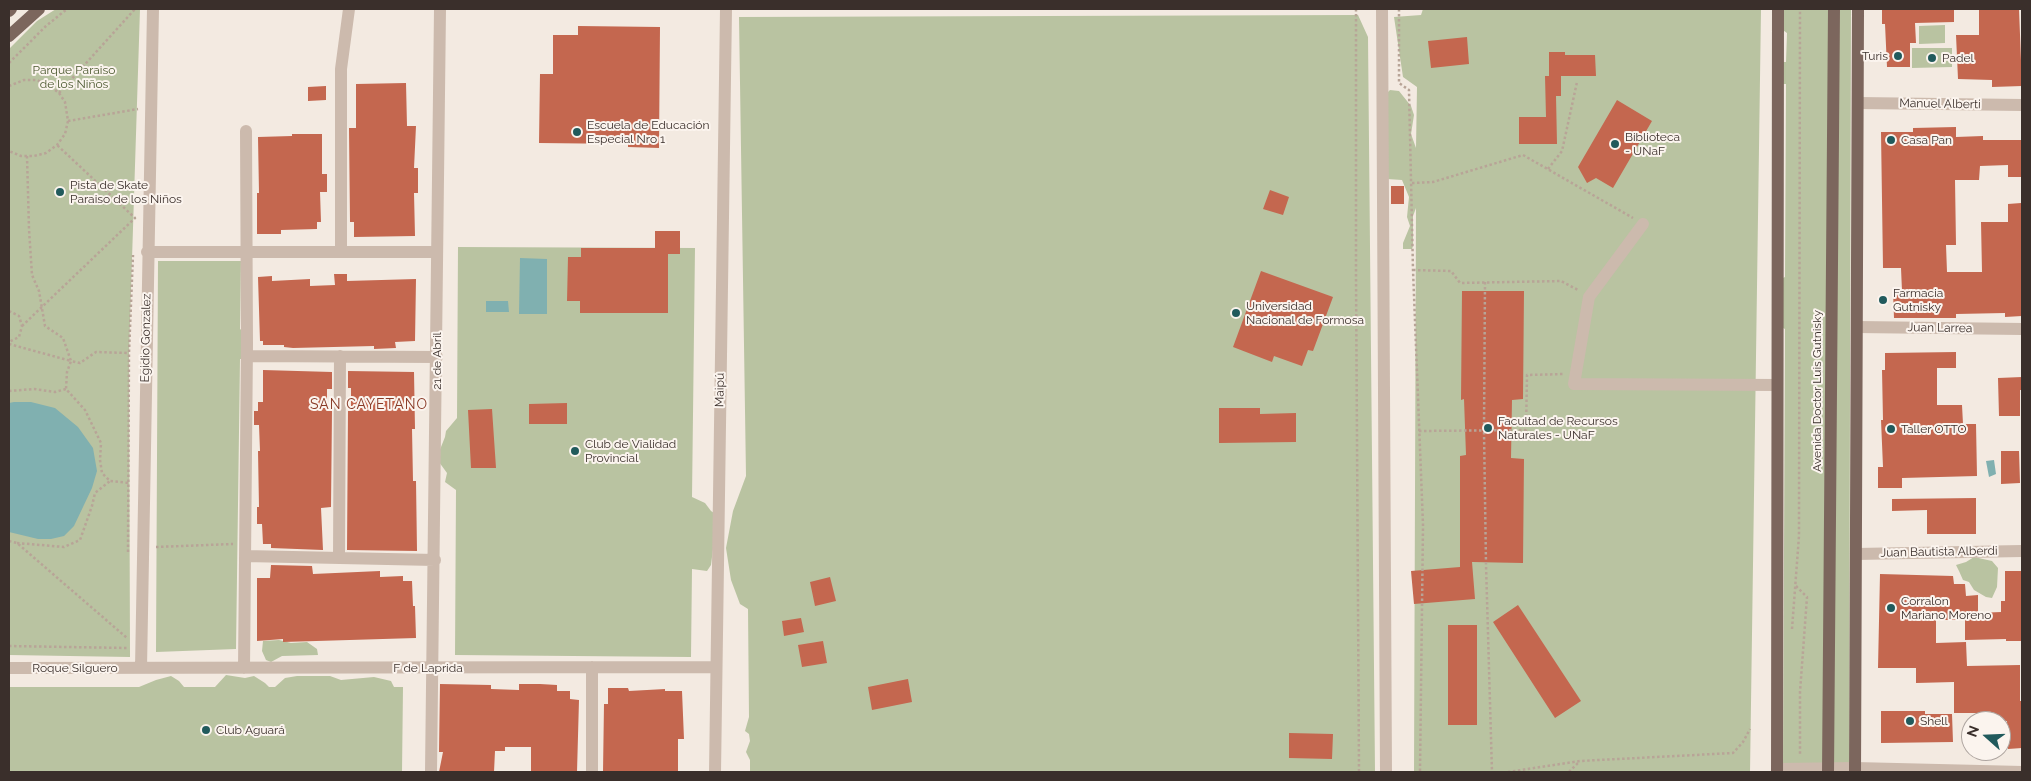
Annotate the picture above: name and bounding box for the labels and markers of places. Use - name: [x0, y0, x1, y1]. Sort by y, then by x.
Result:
- place label: Turis: [1862, 49, 1888, 63]
- marker: Turis: [1892, 50, 1904, 62]
- place label: Padel: [1942, 51, 1974, 65]
- marker: Padel: [1926, 52, 1938, 64]
- place label: Escuela de Educación Especial Nro 1: [587, 118, 709, 146]
- marker: Escuela de Educación Especial Nro 1: [571, 126, 583, 138]
- place label: Biblioteca - UNaF: [1625, 130, 1680, 158]
- place label: Casa Pan: [1901, 133, 1952, 147]
- marker: Casa Pan: [1885, 134, 1897, 146]
- marker: Biblioteca - UNaF: [1609, 138, 1621, 150]
- place label: Pista de Skate Paraiso de los Niños: [70, 178, 182, 206]
- marker: Pista de Skate Paraiso de los Niños: [54, 186, 66, 198]
- place label: Farmacia Gutnisky: [1893, 286, 1943, 314]
- marker: Farmacia Gutnisky: [1877, 294, 1889, 306]
- place label: Universidad Nacional de Formosa: [1246, 299, 1364, 327]
- marker: Universidad Nacional de Formosa: [1230, 307, 1242, 319]
- place label: Facultad de Recursos Naturales - UNaF: [1498, 414, 1618, 442]
- marker: Facultad de Recursos Naturales - UNaF: [1482, 422, 1494, 434]
- place label: Taller OTTO: [1901, 422, 1967, 436]
- marker: Taller OTTO: [1885, 423, 1897, 435]
- place label: Club de Vialidad Provincial: [585, 437, 676, 465]
- marker: Club de Vialidad Provincial: [569, 445, 581, 457]
- place label: Corralon Mariano Moreno: [1901, 594, 1991, 622]
- marker: Corralon Mariano Moreno: [1885, 602, 1897, 614]
- place label: Shell: [1920, 714, 1948, 728]
- marker: Shell: [1904, 715, 1916, 727]
- place label: Club Aguará: [216, 723, 285, 737]
- marker: Club Aguará: [200, 724, 212, 736]

